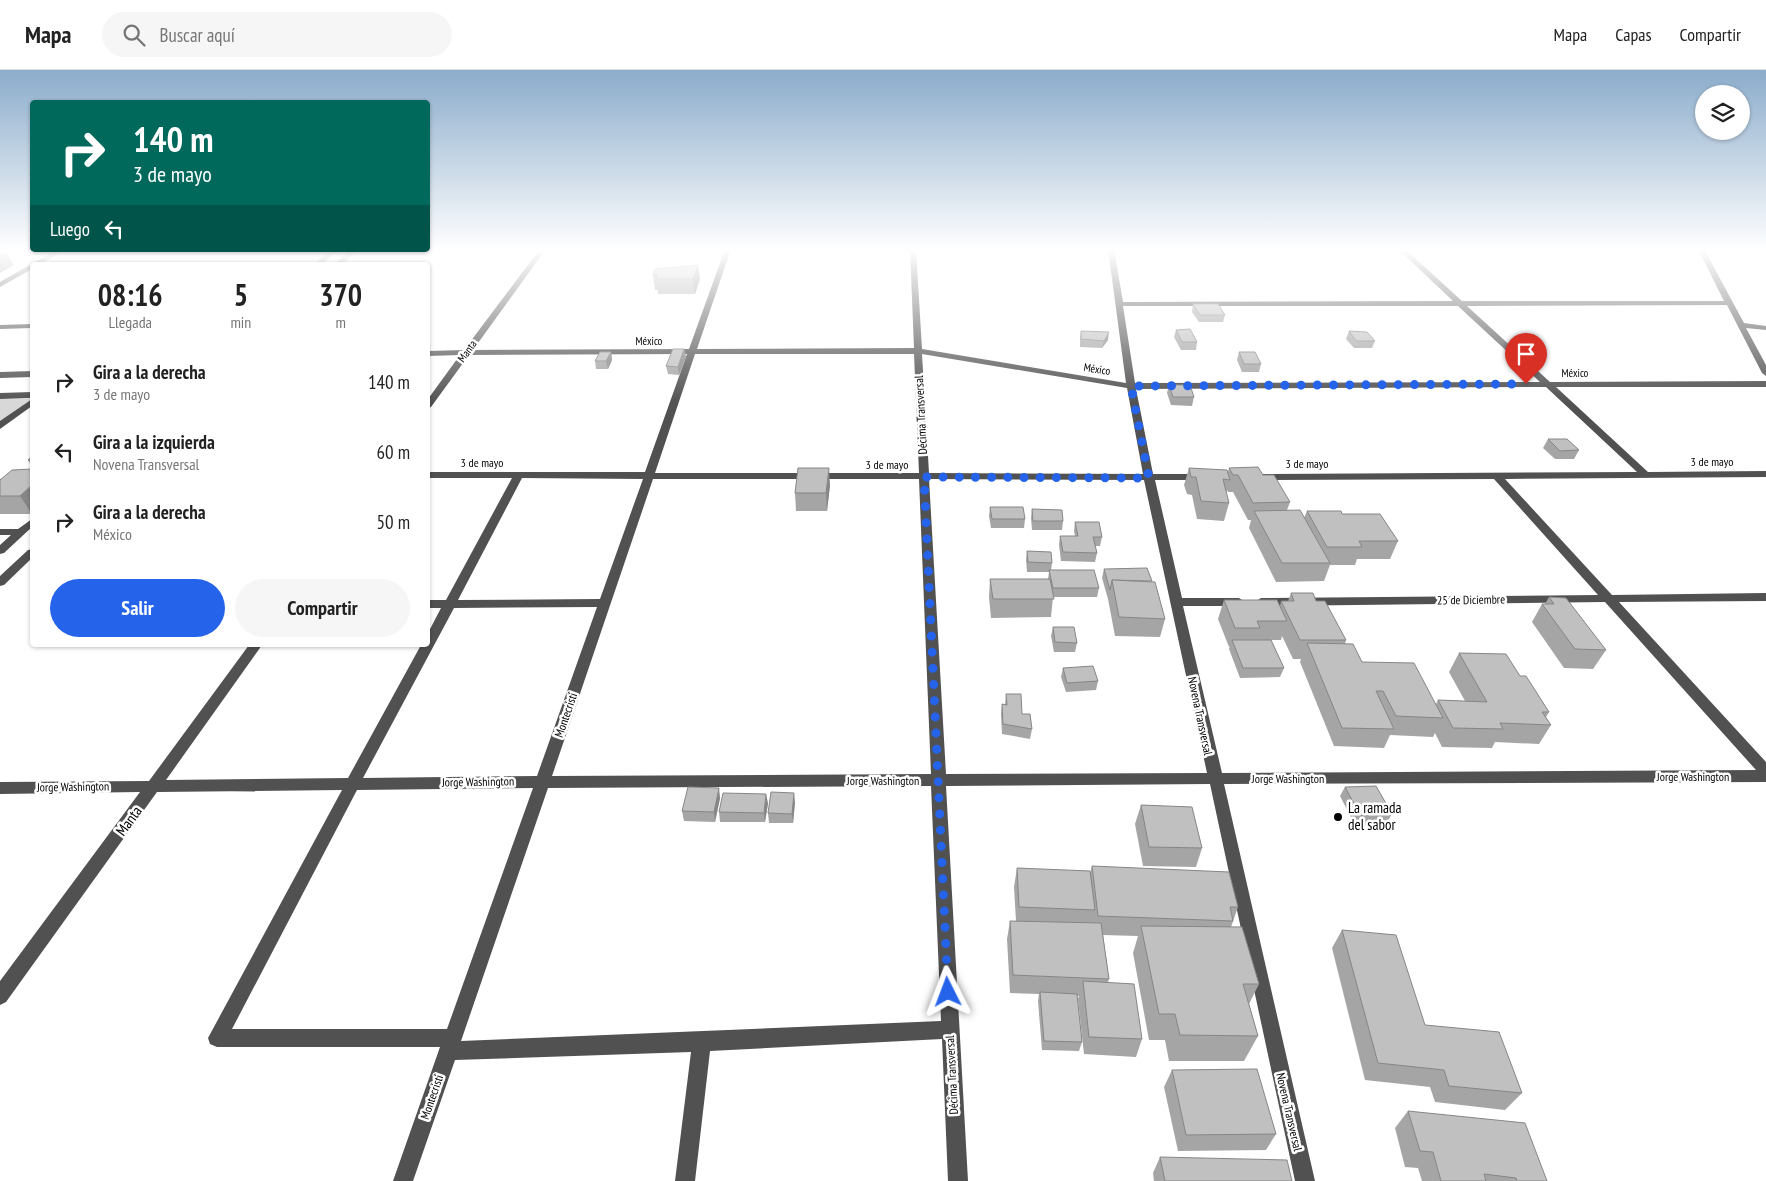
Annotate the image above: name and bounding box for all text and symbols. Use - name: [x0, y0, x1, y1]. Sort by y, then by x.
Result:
- search box: [102, 12, 452, 57]
- text: Mapa: [25, 19, 72, 50]
- icon: search: [120, 21, 148, 49]
- text: Buscar aquí: [160, 23, 235, 47]
- text: Mapa: [1554, 23, 1587, 46]
- text: Capas: [1615, 23, 1652, 46]
- text: Compartir: [1680, 23, 1741, 46]
- map controls: [1695, 85, 1750, 140]
- button: layers: [1695, 85, 1750, 140]
- text: 140 m: [133, 116, 214, 162]
- icon: right: [50, 120, 115, 185]
- text: 3 de mayo: [133, 160, 212, 188]
- icon: left: [100, 215, 128, 243]
- text: Luego: [50, 217, 90, 241]
- text: 08:16: [98, 275, 163, 314]
- text: 5: [234, 275, 248, 314]
- text: 370: [319, 275, 362, 314]
- text: Llegada: [108, 312, 152, 332]
- text: min: [230, 312, 251, 332]
- text: m: [335, 312, 346, 332]
- pin: [1505, 333, 1547, 384]
- street label: México: [636, 334, 663, 348]
- street label: Manta: [454, 337, 480, 365]
- icon: arrive: [1512, 340, 1540, 368]
- text: Gira a la derecha: [93, 360, 206, 384]
- street label: México: [1083, 360, 1112, 378]
- street label: México: [1562, 366, 1589, 380]
- icon: right: [50, 368, 78, 396]
- text: 140 m: [368, 370, 410, 394]
- street label: Décima Transversal: [911, 375, 930, 455]
- text: 3 de mayo: [93, 384, 150, 404]
- text: Gira a la izquierda: [93, 430, 215, 454]
- icon: left: [50, 438, 78, 466]
- text: 60 m: [377, 440, 410, 464]
- text: Novena Transversal: [93, 454, 199, 474]
- street label: 3 de mayo: [1691, 454, 1733, 469]
- street label: 3 de mayo: [461, 455, 503, 470]
- street label: 3 de mayo: [1286, 456, 1328, 471]
- street label: 3 de mayo: [866, 457, 908, 472]
- text: Gira a la derecha: [93, 500, 206, 524]
- icon: right: [50, 508, 78, 536]
- text: 50 m: [377, 510, 410, 534]
- text: México: [93, 524, 132, 544]
- button: Salir: [50, 579, 225, 637]
- button: Compartir: [235, 579, 410, 637]
- street label: 25 de Diciembre: [1437, 591, 1505, 608]
- street label: Novena Transversal: [1185, 675, 1216, 757]
- street label: Montecristi: [551, 691, 580, 739]
- street label: Jorge Washington: [1656, 769, 1729, 784]
- street label: Jorge Washington: [1251, 771, 1324, 786]
- street label: Jorge Washington: [441, 773, 514, 790]
- street label: Jorge Washington: [846, 773, 919, 788]
- street label: Jorge Washington: [36, 778, 109, 795]
- place label: La ramada del sabor: [1348, 798, 1402, 834]
- street label: Manta: [111, 802, 146, 839]
- marker: La ramada del sabor: [1332, 811, 1344, 823]
- position arrow: [921, 965, 973, 1017]
- street label: Décima Transversal: [942, 1035, 961, 1115]
- street label: Novena Transversal: [1273, 1071, 1306, 1153]
- street label: Montecristi: [417, 1073, 446, 1121]

